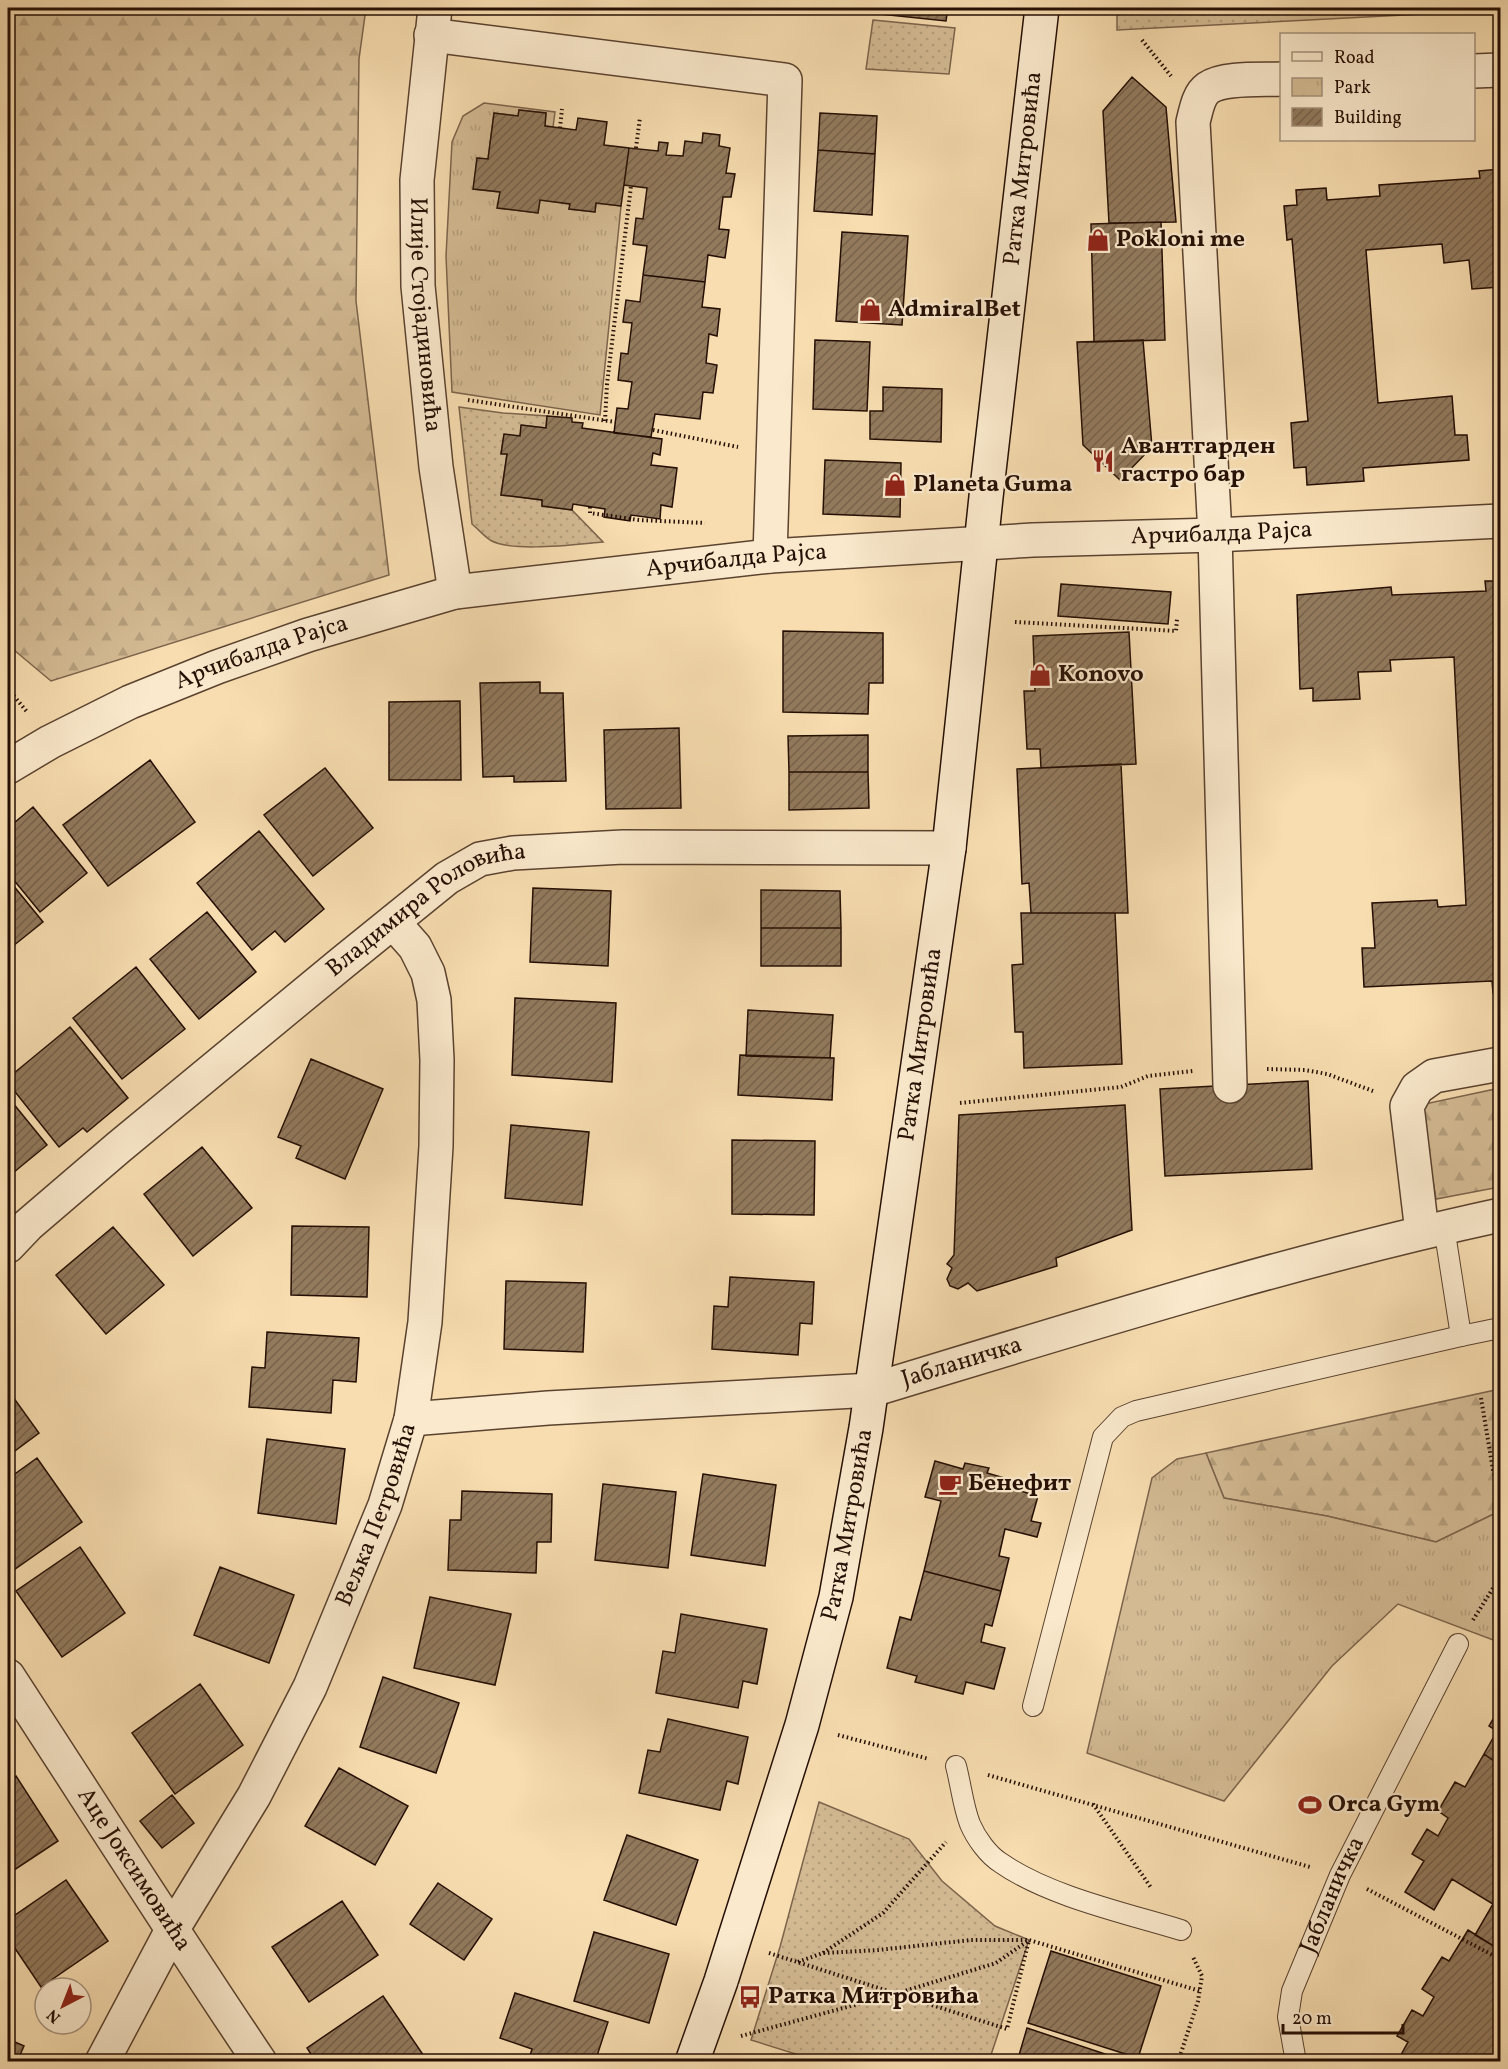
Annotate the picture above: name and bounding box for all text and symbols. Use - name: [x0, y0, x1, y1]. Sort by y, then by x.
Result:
- legend: [1280, 33, 1475, 141]
- text: Road: [1334, 46, 1375, 71]
- street label: Ратка Митровића: [996, 70, 1052, 267]
- text: Park: [1334, 76, 1371, 101]
- text: Building: [1334, 106, 1402, 131]
- street label: Илије Стојадиновића: [400, 197, 449, 434]
- place label: Pokloni me: [1116, 223, 1245, 257]
- shop icon: Pokloni me: [1085, 227, 1111, 253]
- place label: AdmiralBet: [888, 293, 1021, 327]
- shop icon: AdmiralBet: [857, 297, 883, 323]
- place label: Авантгарден гастро бар: [1121, 430, 1275, 492]
- restaurant icon: Авантгарден гастро бар: [1090, 448, 1116, 474]
- place label: Planeta Guma: [913, 468, 1072, 502]
- shop icon: Planeta Guma: [882, 472, 908, 498]
- street label: Арчибалда Рајса: [1130, 513, 1313, 554]
- street label: Арчибалда Рајса: [644, 536, 828, 587]
- street label: Арчибалда Рајса: [170, 607, 352, 699]
- place label: Konovo: [1058, 658, 1144, 692]
- shop icon: Konovo: [1027, 662, 1053, 688]
- street label: Владимира Роловића: [319, 835, 527, 986]
- street label: Ратка Митровића: [890, 946, 952, 1143]
- street label: Јабланичка: [897, 1328, 1026, 1397]
- street label: Вељка Петровића: [328, 1419, 426, 1612]
- street label: Ратка Митровића: [813, 1426, 883, 1625]
- place label: Бенефит: [968, 1467, 1071, 1501]
- cafe icon: Бенефит: [937, 1471, 963, 1497]
- street label: Аце Јоксимовића: [68, 1781, 199, 1958]
- place label: Orca Gym: [1328, 1788, 1440, 1822]
- sports icon: Orca Gym: [1297, 1792, 1323, 1818]
- street label: Јабланичка: [1292, 1831, 1374, 1959]
- north arrow: [33, 1976, 93, 2036]
- place label: Ратка Митровића: [768, 1980, 979, 2014]
- bus stop icon: Ратка Митровића: [737, 1984, 763, 2010]
- scale bar: [1283, 1997, 1403, 2035]
- text: N: [42, 2003, 66, 2028]
- text: 20 m: [1292, 2007, 1332, 2032]

